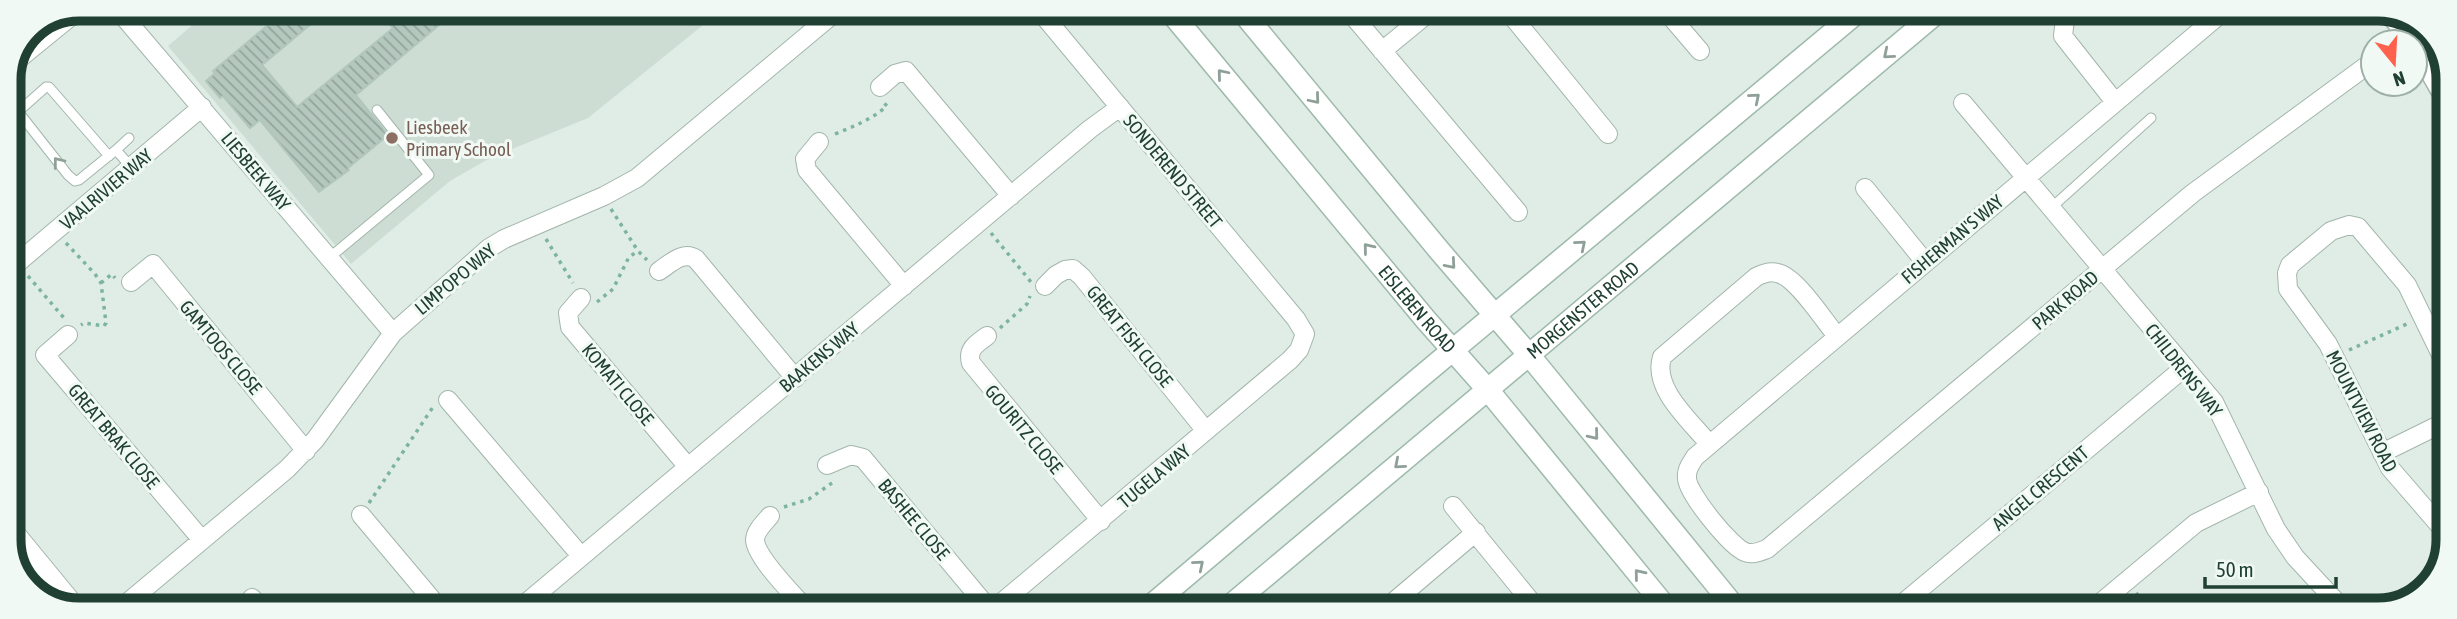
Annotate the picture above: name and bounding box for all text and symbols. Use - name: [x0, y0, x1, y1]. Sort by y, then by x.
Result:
- north arrow: [2359, 28, 2429, 98]
- one-way arrow: [1883, 46, 1896, 58]
- text: N: [2391, 67, 2408, 91]
- one-way arrow: [1218, 69, 1230, 82]
- one-way arrow: [1307, 91, 1319, 104]
- one-way arrow: [1746, 94, 1759, 106]
- street label: SONDEREND STREET: [1119, 110, 1227, 233]
- place label: Liesbeek Primary School: [406, 116, 511, 160]
- street label: LIESBEEK WAY: [217, 127, 295, 215]
- marker: Liesbeek Primary School: [384, 130, 400, 146]
- street label: VAALRIVIER WAY: [55, 144, 157, 234]
- one-way arrow: [53, 158, 66, 170]
- street label: FISHERMAN'S WAY: [1897, 190, 2008, 288]
- street label: LIMPOPO WAY: [410, 239, 500, 319]
- one-way arrow: [1573, 241, 1586, 253]
- one-way arrow: [1363, 244, 1376, 256]
- one-way arrow: [1443, 256, 1455, 269]
- street label: MORGENSTER ROAD: [1522, 257, 1643, 363]
- street label: EISLEBEN ROAD: [1374, 261, 1461, 357]
- street label: PARK ROAD: [2027, 266, 2103, 334]
- street label: GREAT FISH CLOSE: [1082, 281, 1178, 391]
- street label: GAMTOOS CLOSE: [175, 296, 267, 398]
- street label: BAAKENS WAY: [775, 317, 864, 397]
- street label: CHILDRENS WAY: [2141, 319, 2227, 421]
- street label: KOMATI CLOSE: [578, 339, 658, 429]
- street label: MOUNTVIEW ROAD: [2322, 346, 2402, 476]
- street label: GREAT BRAK CLOSE: [64, 379, 164, 493]
- street label: GOURITZ CLOSE: [981, 380, 1067, 478]
- one-way arrow: [1586, 428, 1599, 440]
- street label: TUGELA WAY: [1114, 439, 1195, 512]
- street label: ANGEL CRESCENT: [1987, 441, 2093, 535]
- one-way arrow: [1394, 456, 1407, 468]
- street label: BASHEE CLOSE: [874, 474, 954, 564]
- scale bar: [2205, 546, 2336, 590]
- text: 50 m: [2216, 557, 2254, 581]
- one-way arrow: [1191, 561, 1204, 573]
- one-way arrow: [1634, 569, 1647, 581]

